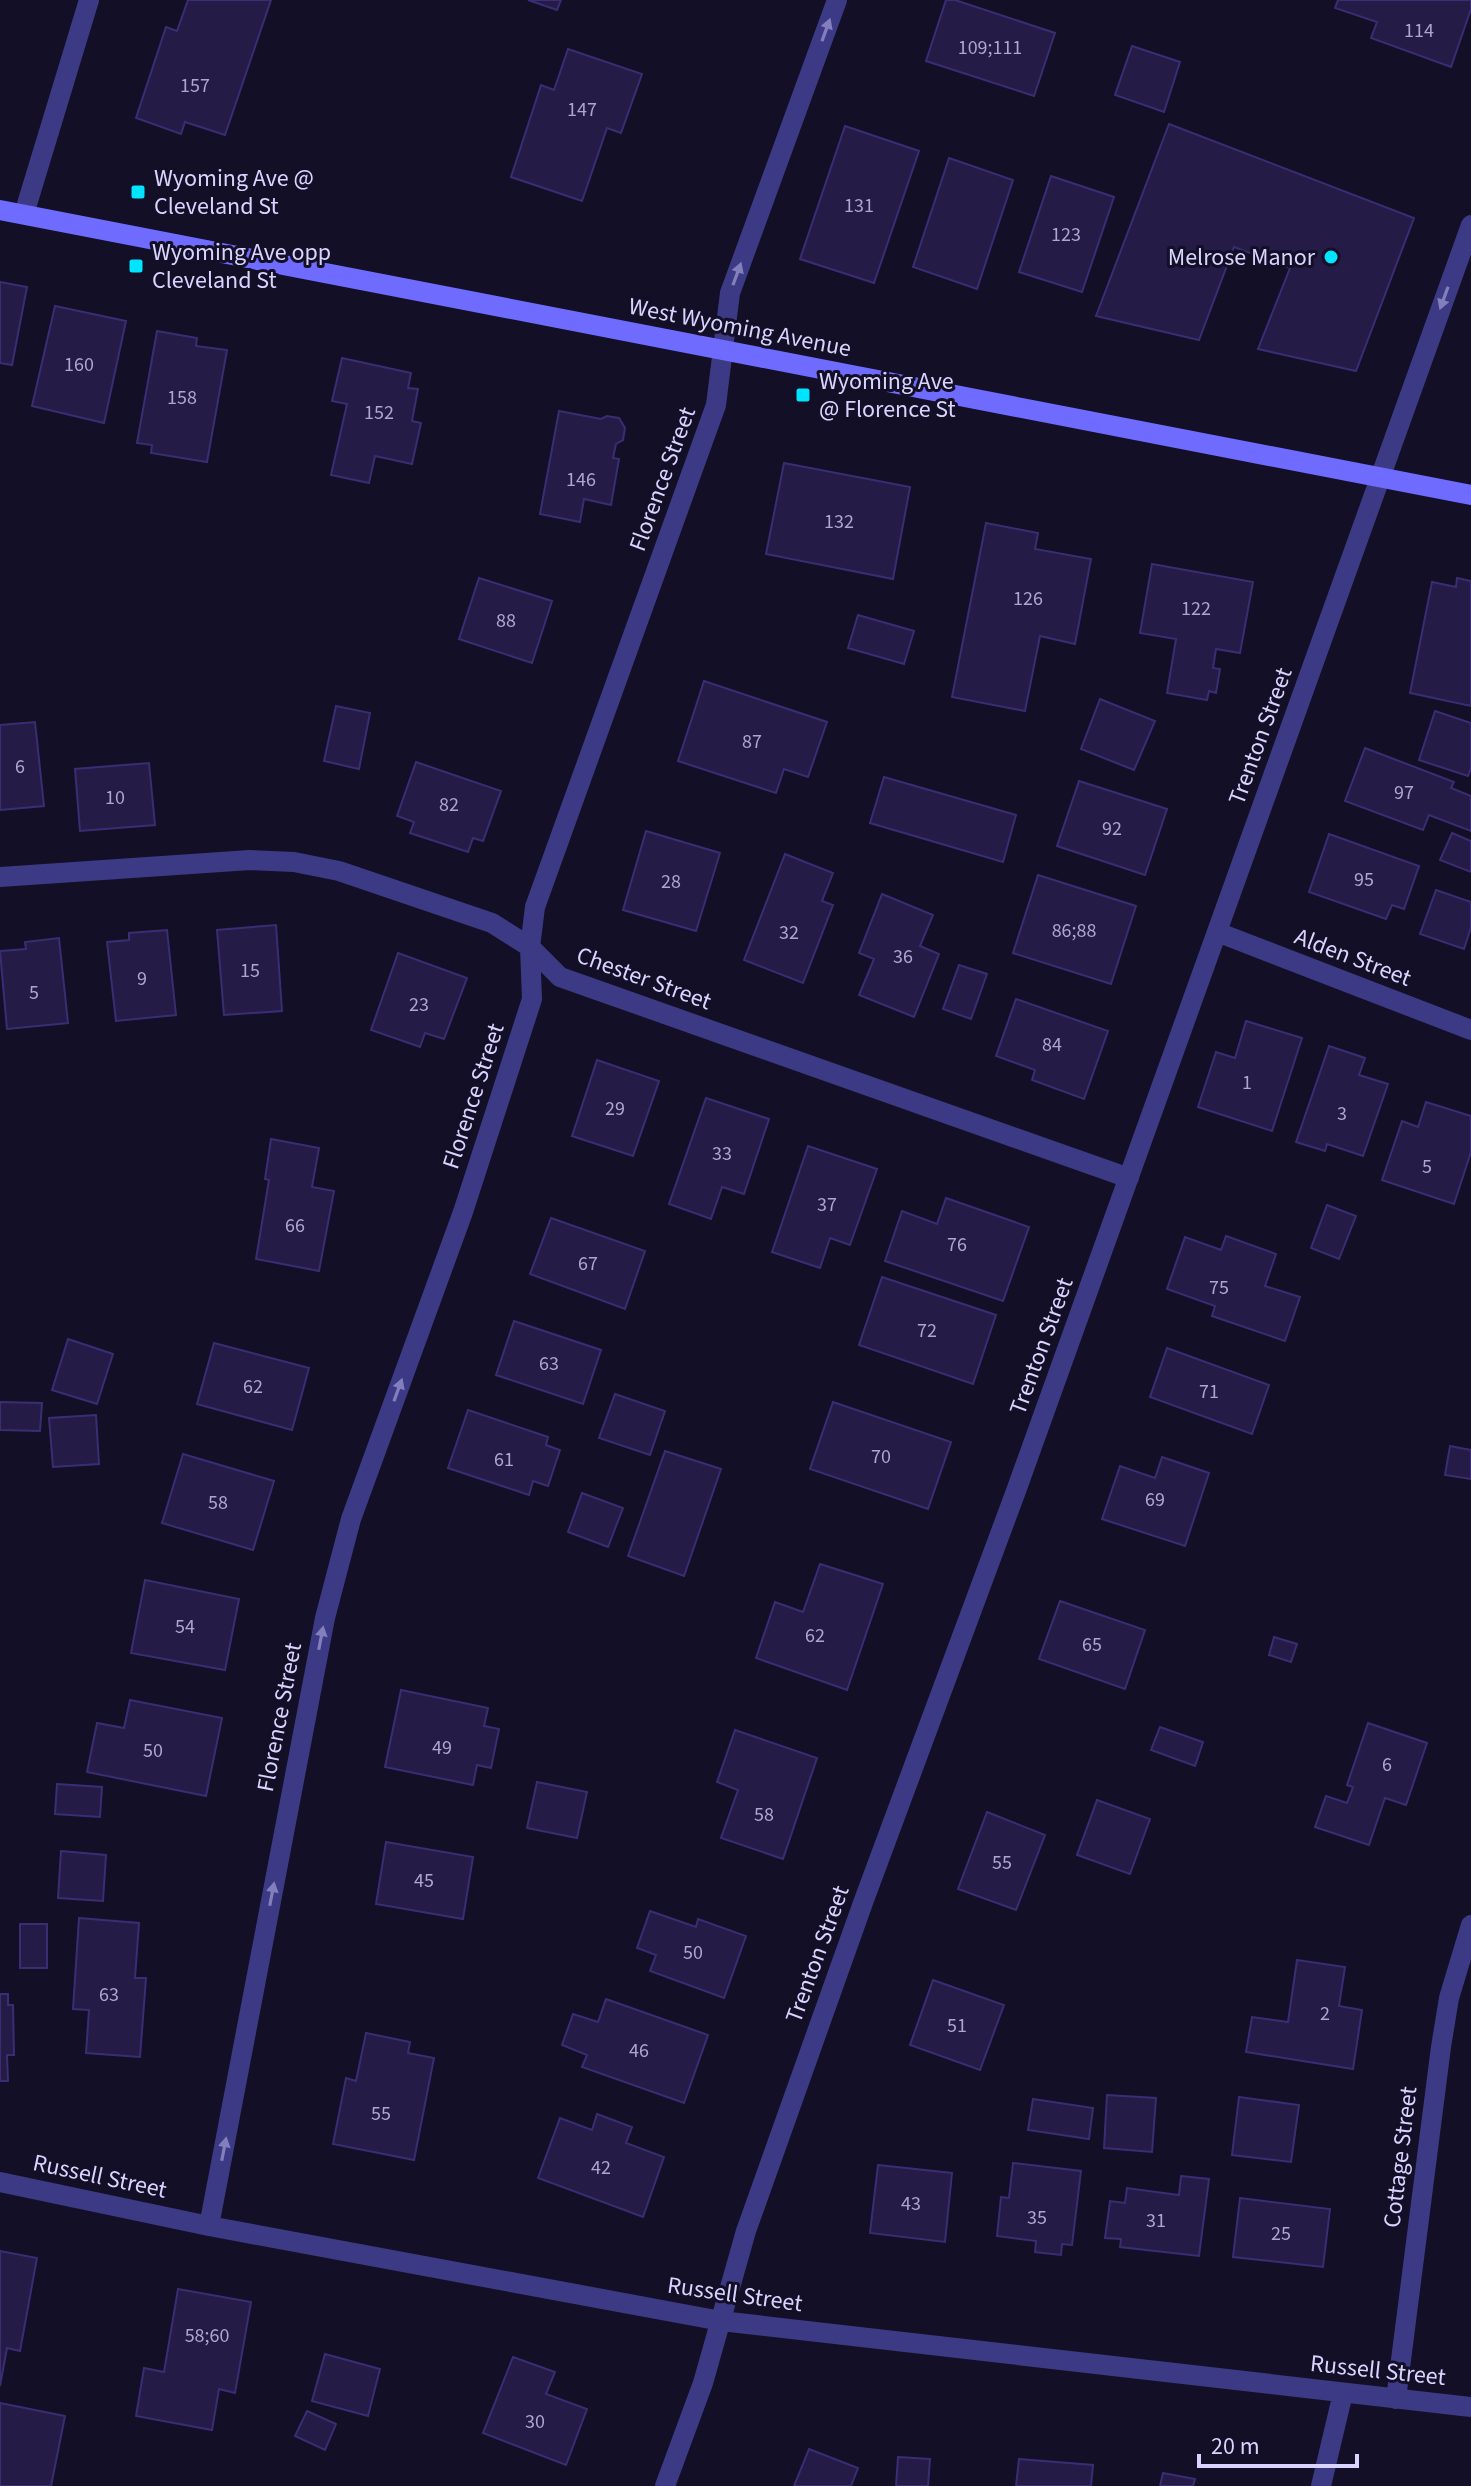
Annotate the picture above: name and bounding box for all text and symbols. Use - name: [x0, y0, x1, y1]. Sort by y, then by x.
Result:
- house number: 114: [1404, 17, 1434, 45]
- one-way arrow: [820, 18, 833, 42]
- house number: 109;111: [958, 34, 1022, 62]
- house number: 157: [180, 72, 210, 100]
- house number: 147: [567, 96, 597, 124]
- place label: Wyoming Ave @ Cleveland St: [154, 161, 314, 224]
- marker: Wyoming Ave @ Cleveland St: [129, 183, 147, 201]
- house number: 131: [844, 192, 874, 220]
- house number: 123: [1051, 221, 1081, 249]
- place label: Wyoming Ave opp Cleveland St: [152, 235, 331, 298]
- place label: Melrose Manor: [1168, 240, 1316, 275]
- marker: Melrose Manor: [1322, 248, 1340, 266]
- marker: Wyoming Ave opp Cleveland St: [127, 257, 145, 275]
- one-way arrow: [731, 262, 744, 286]
- one-way arrow: [1438, 286, 1450, 310]
- street label: West Wyoming Avenue: [626, 289, 854, 366]
- house number: 160: [64, 351, 94, 379]
- place label: Wyoming Ave @ Florence St: [819, 364, 956, 427]
- house number: 158: [167, 384, 197, 412]
- marker: Wyoming Ave @ Florence St: [794, 386, 812, 404]
- house number: 152: [364, 399, 394, 427]
- street label: Florence Street: [620, 402, 705, 556]
- house number: 146: [566, 466, 596, 494]
- house number: 132: [824, 508, 854, 536]
- house number: 126: [1013, 585, 1043, 613]
- house number: 122: [1181, 595, 1211, 623]
- house number: 88: [496, 607, 516, 635]
- street label: Trenton Street: [1219, 663, 1301, 810]
- house number: 87: [742, 728, 762, 756]
- house number: 6: [15, 753, 25, 781]
- house number: 97: [1394, 779, 1414, 807]
- house number: 10: [105, 784, 125, 812]
- house number: 82: [439, 791, 459, 819]
- house number: 92: [1102, 815, 1122, 843]
- house number: 95: [1354, 866, 1374, 894]
- house number: 28: [661, 868, 681, 896]
- house number: 86;88: [1052, 917, 1096, 945]
- house number: 32: [779, 919, 799, 947]
- street label: Alden Street: [1289, 919, 1416, 996]
- street label: Chester Street: [572, 938, 716, 1019]
- house number: 36: [893, 943, 913, 971]
- house number: 15: [240, 957, 260, 985]
- house number: 9: [137, 965, 147, 993]
- house number: 5: [29, 979, 39, 1007]
- house number: 23: [409, 991, 429, 1019]
- street label: Florence Street: [433, 1019, 514, 1174]
- house number: 84: [1042, 1031, 1062, 1059]
- house number: 1: [1242, 1069, 1252, 1097]
- house number: 29: [605, 1095, 625, 1123]
- house number: 3: [1337, 1100, 1347, 1128]
- house number: 33: [712, 1140, 732, 1168]
- house number: 5: [1422, 1153, 1432, 1181]
- house number: 37: [817, 1191, 837, 1219]
- house number: 66: [285, 1212, 305, 1240]
- house number: 76: [947, 1231, 967, 1259]
- house number: 67: [578, 1250, 598, 1278]
- street label: Trenton Street: [1000, 1273, 1082, 1420]
- house number: 75: [1209, 1274, 1229, 1302]
- house number: 72: [917, 1317, 937, 1345]
- house number: 63: [539, 1350, 559, 1378]
- house number: 62: [243, 1373, 263, 1401]
- one-way arrow: [393, 1378, 405, 1402]
- house number: 71: [1199, 1378, 1219, 1406]
- house number: 70: [871, 1443, 891, 1471]
- house number: 61: [494, 1446, 514, 1474]
- house number: 69: [1145, 1486, 1165, 1514]
- house number: 58: [208, 1489, 228, 1517]
- house number: 54: [175, 1613, 195, 1641]
- house number: 62: [805, 1622, 825, 1650]
- one-way arrow: [315, 1625, 327, 1650]
- house number: 65: [1082, 1631, 1102, 1659]
- street label: Florence Street: [248, 1639, 311, 1795]
- house number: 49: [432, 1734, 452, 1762]
- house number: 50: [143, 1737, 163, 1765]
- house number: 6: [1382, 1751, 1392, 1779]
- house number: 58: [754, 1801, 774, 1829]
- house number: 55: [992, 1849, 1012, 1877]
- house number: 45: [414, 1867, 434, 1895]
- one-way arrow: [267, 1881, 279, 1906]
- street label: Trenton Street: [776, 1881, 858, 2028]
- house number: 50: [683, 1939, 703, 1967]
- house number: 63: [99, 1981, 119, 2009]
- house number: 2: [1320, 2000, 1330, 2028]
- house number: 51: [947, 2012, 967, 2040]
- house number: 46: [629, 2037, 649, 2065]
- street label: Cottage Street: [1374, 2084, 1427, 2230]
- house number: 55: [371, 2100, 391, 2128]
- one-way arrow: [218, 2136, 231, 2161]
- street label: Russell Street: [30, 2145, 170, 2208]
- house number: 42: [591, 2154, 611, 2182]
- house number: 43: [901, 2190, 921, 2218]
- house number: 35: [1027, 2204, 1047, 2232]
- house number: 31: [1146, 2207, 1166, 2235]
- house number: 25: [1271, 2220, 1291, 2248]
- street label: Russell Street: [665, 2268, 805, 2321]
- house number: 58;60: [185, 2322, 229, 2350]
- street label: Russell Street: [1309, 2346, 1447, 2395]
- house number: 30: [525, 2408, 545, 2436]
- scale bar: [1199, 2418, 1357, 2468]
- text: 20 m: [1211, 2429, 1260, 2464]

